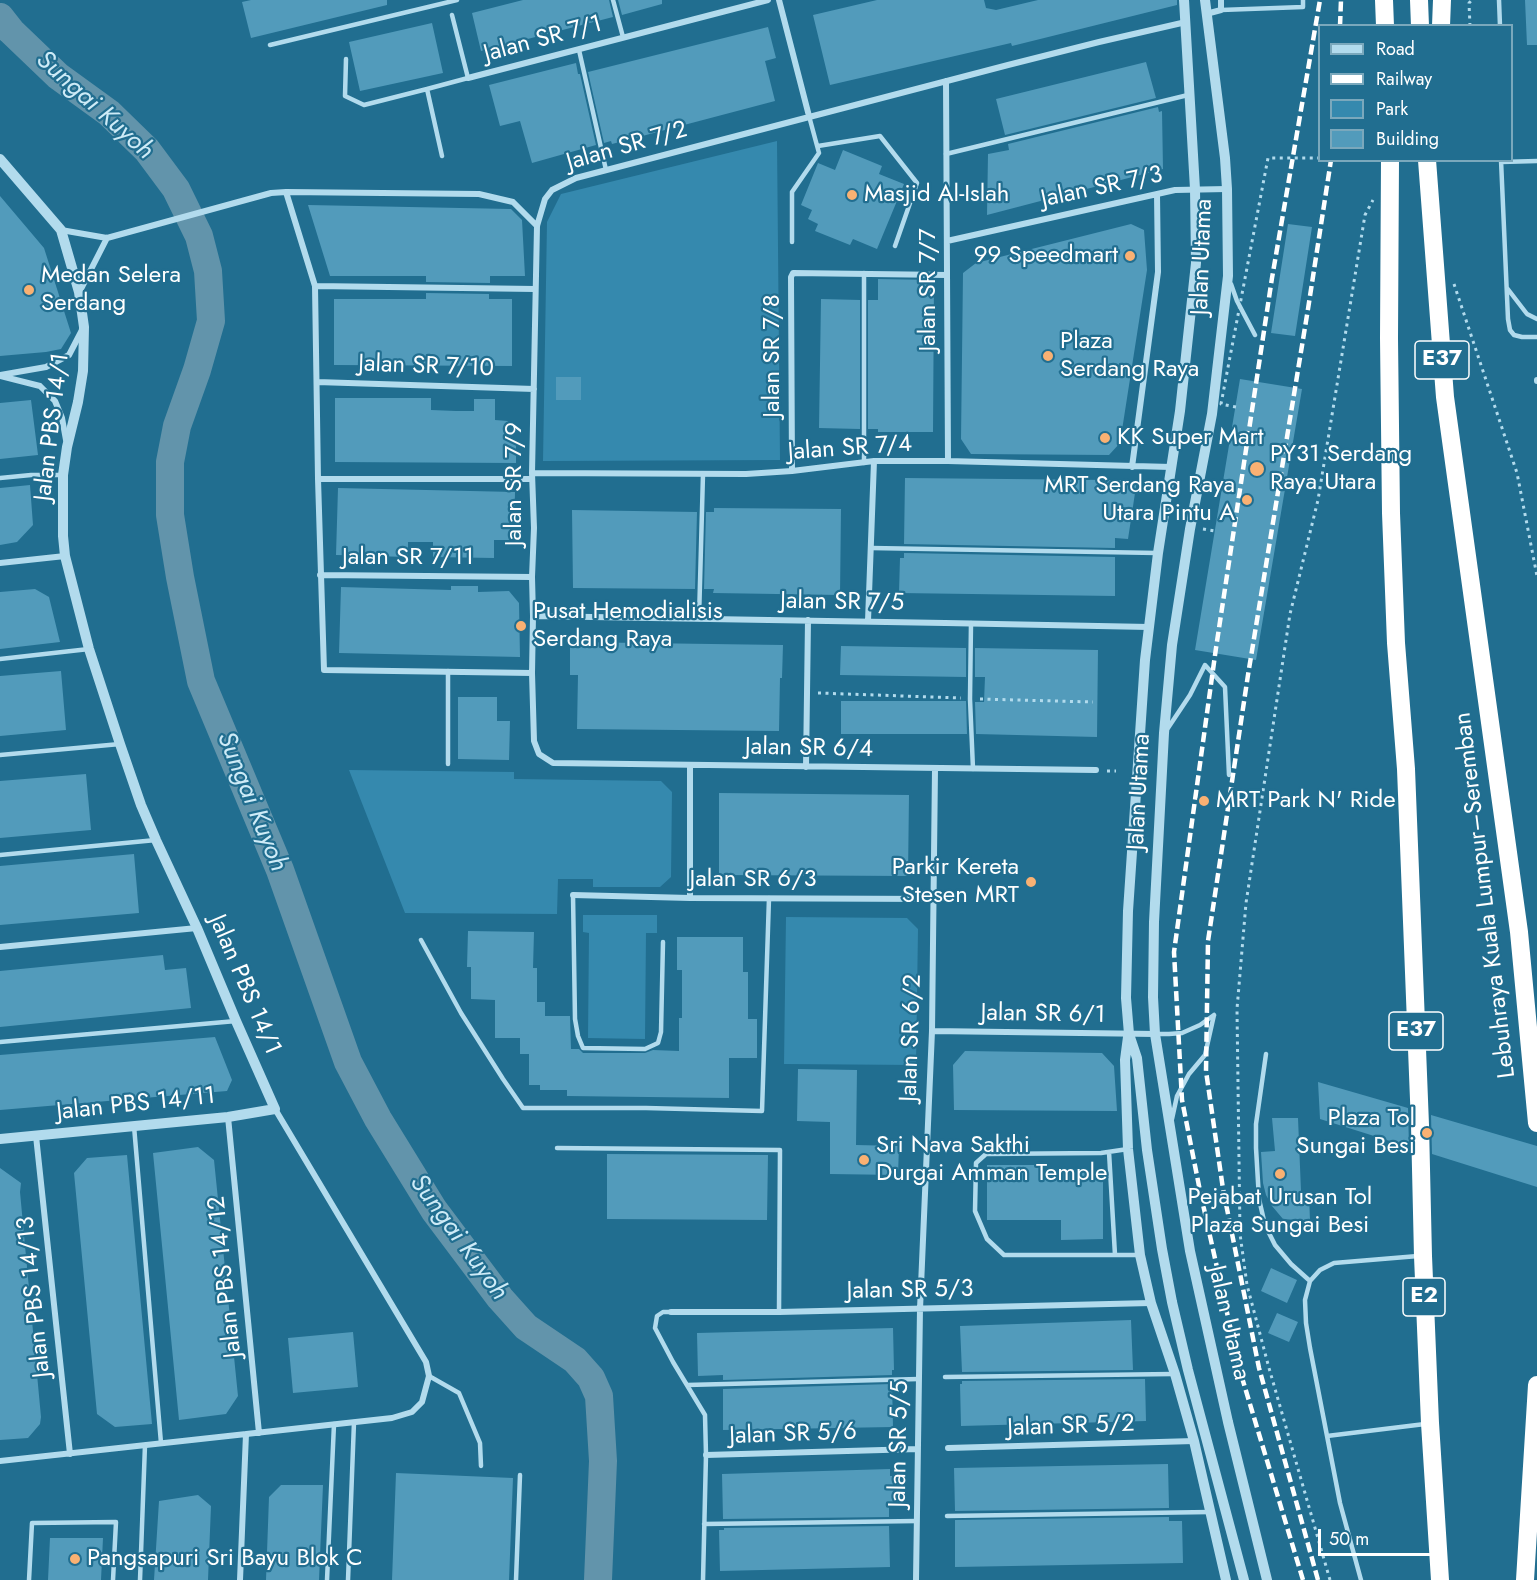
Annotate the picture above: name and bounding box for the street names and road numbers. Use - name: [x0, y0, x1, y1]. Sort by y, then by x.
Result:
- street label: Jalan SR 7/1: [481, 10, 605, 70]
- street label: Jalan SR 7/2: [563, 116, 691, 178]
- street label: Jalan SR 7/3: [1039, 161, 1165, 215]
- street label: Jalan Utama: [1187, 198, 1219, 316]
- street label: Jalan SR 7/7: [915, 228, 943, 352]
- street label: Jalan SR 7/8: [759, 294, 787, 418]
- road number: E37: [1415, 341, 1469, 379]
- street label: Jalan SR 7/10: [358, 350, 494, 384]
- street label: Jalan PBS 14/1: [30, 351, 76, 503]
- street label: Jalan SR 7/9: [501, 422, 529, 546]
- street label: Jalan SR 7/4: [787, 430, 913, 468]
- street label: Jalan SR 7/11: [342, 544, 474, 572]
- street label: Jalan SR 7/5: [780, 588, 904, 618]
- street label: Lebuhraya Kuala Lumpur–Seremban: [1449, 710, 1523, 1080]
- street label: Jalan SR 6/4: [745, 733, 873, 765]
- street label: Jalan Utama: [1123, 733, 1157, 851]
- street label: Jalan SR 6/3: [689, 866, 817, 894]
- street label: Jalan PBS 14/1: [202, 911, 286, 1059]
- street label: Jalan SR 6/2: [895, 974, 929, 1102]
- street label: Jalan SR 6/1: [980, 1000, 1106, 1030]
- road number: E37: [1389, 1012, 1443, 1050]
- street label: Jalan PBS 14/11: [55, 1082, 217, 1128]
- street label: Jalan PBS 14/12: [203, 1195, 249, 1359]
- street label: Jalan PBS 14/13: [12, 1215, 58, 1379]
- street label: Jalan Utama: [1201, 1263, 1255, 1383]
- street label: Jalan SR 5/3: [846, 1275, 974, 1307]
- road number: E2: [1403, 1278, 1445, 1316]
- street label: Jalan SR 5/5: [884, 1380, 916, 1508]
- street label: Jalan SR 5/2: [1007, 1410, 1135, 1444]
- street label: Jalan SR 5/6: [729, 1418, 857, 1452]

